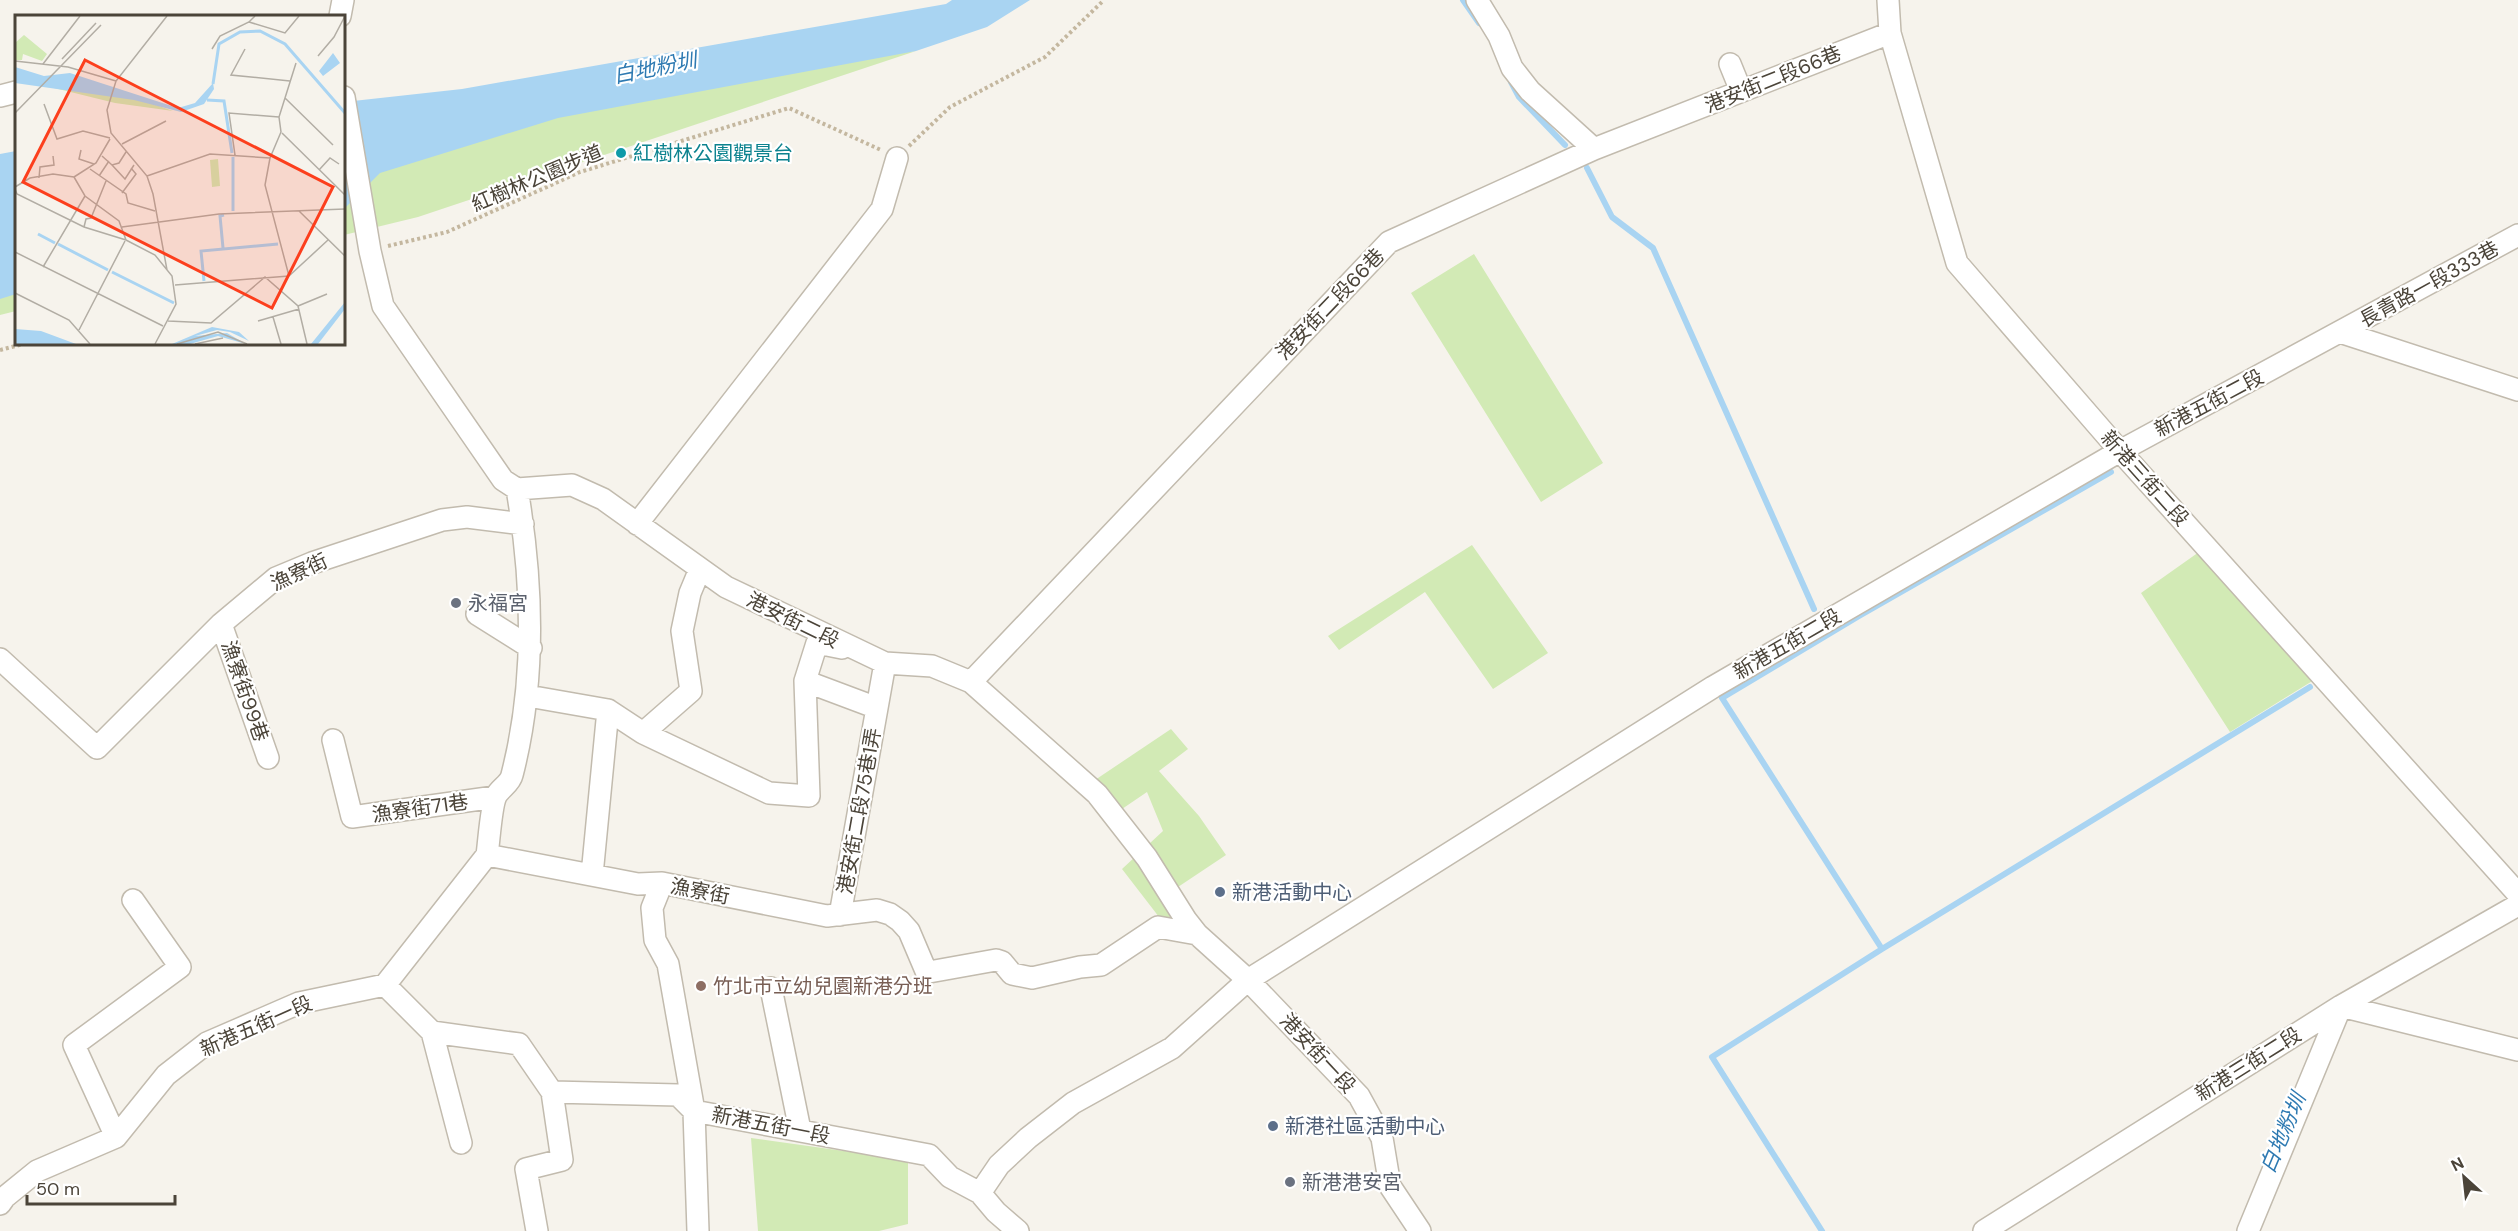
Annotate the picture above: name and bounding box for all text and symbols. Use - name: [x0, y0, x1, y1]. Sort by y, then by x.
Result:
- inset map: [15, 15, 345, 345]
- street label: 港安街二段66巷: [1701, 40, 1845, 118]
- water label: 白地粉圳: [611, 46, 702, 90]
- street label: 紅樹林公園步道: [467, 139, 607, 217]
- place label: 紅樹林公園觀景台: [633, 140, 793, 166]
- marker: 紅樹林公園觀景台: [614, 146, 628, 160]
- street label: 長青路一段333巷: [2355, 235, 2503, 333]
- street label: 港安街二段66巷: [1270, 243, 1390, 365]
- street label: 新港五街二段: [2150, 363, 2268, 443]
- street label: 新港三街二段: [2095, 425, 2195, 531]
- street label: 漁寮街: [266, 548, 332, 596]
- street label: 港安街二段: [742, 586, 844, 654]
- place label: 永福宮: [468, 590, 528, 616]
- marker: 永福宮: [449, 596, 463, 610]
- street label: 新港五街二段: [1729, 603, 1845, 685]
- street label: 漁寮街99巷: [216, 637, 274, 745]
- street label: 港安街二段75巷1弄: [832, 726, 886, 896]
- street label: 漁寮街71巷: [370, 788, 470, 828]
- street label: 漁寮街: [668, 873, 732, 909]
- place label: 新港活動中心: [1232, 879, 1352, 905]
- marker: 新港活動中心: [1213, 885, 1227, 899]
- place label: 竹北市立幼兒園新港分班: [713, 973, 933, 999]
- marker: 竹北市立幼兒園新港分班: [694, 979, 708, 993]
- street label: 新港五街一段: [196, 990, 316, 1062]
- street label: 港安街一段: [1274, 1008, 1362, 1098]
- street label: 新港三街二段: [2190, 1021, 2306, 1107]
- water label: 白地粉圳: [2254, 1086, 2313, 1177]
- street label: 新港五街一段: [710, 1101, 832, 1149]
- place label: 新港社區活動中心: [1285, 1113, 1445, 1139]
- marker: 新港社區活動中心: [1266, 1119, 1280, 1133]
- north arrow: [2434, 1147, 2494, 1207]
- text: N: [2447, 1152, 2467, 1176]
- scale bar: [27, 1168, 176, 1206]
- place label: 新港港安宮: [1302, 1169, 1402, 1195]
- marker: 新港港安宮: [1283, 1175, 1297, 1189]
- text: 50 m: [36, 1177, 80, 1201]

